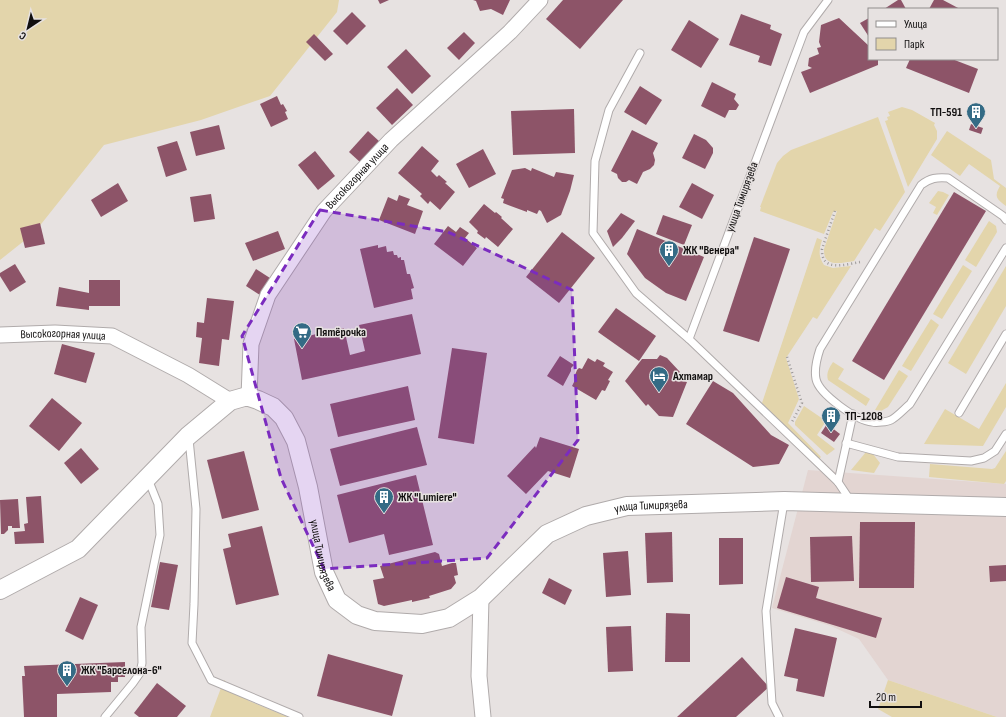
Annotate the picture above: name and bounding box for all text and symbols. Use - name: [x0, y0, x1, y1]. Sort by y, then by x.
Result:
- north arrow: [8, 8, 48, 48]
- legend: [868, 8, 998, 60]
- text: Улица: [904, 17, 928, 32]
- text: С: [16, 29, 29, 43]
- text: Парк: [904, 37, 925, 52]
- building icon: ТП-591: [965, 101, 987, 129]
- place label: ТП-591: [930, 105, 962, 120]
- street label: Высокогорная улица: [322, 139, 392, 212]
- street label: улица Тимирязева: [722, 159, 762, 234]
- building icon: ЖК "Венера": [658, 239, 680, 267]
- place label: ЖК "Венера": [683, 243, 739, 258]
- supermarket icon: Пятёрочка: [291, 321, 313, 349]
- street label: Высокогорная улица: [20, 325, 106, 343]
- place label: Пятёрочка: [316, 325, 366, 340]
- hotel icon: Ахтамар: [648, 365, 670, 393]
- place label: Ахтамар: [672, 369, 713, 384]
- building icon: ТП-1208: [820, 405, 842, 433]
- place label: ТП-1208: [845, 409, 883, 424]
- building icon: ЖК "Lumiere": [373, 486, 395, 514]
- place label: ЖК "Lumiere": [398, 490, 457, 505]
- street label: улица Тимирязева: [613, 497, 688, 516]
- street label: улица Тимирязева: [307, 518, 339, 594]
- building icon: ЖК "Барселона-6": [56, 659, 78, 687]
- place label: ЖК "Барселона-6": [81, 663, 162, 678]
- scale bar: [870, 683, 921, 709]
- text: 20 m: [876, 690, 896, 705]

